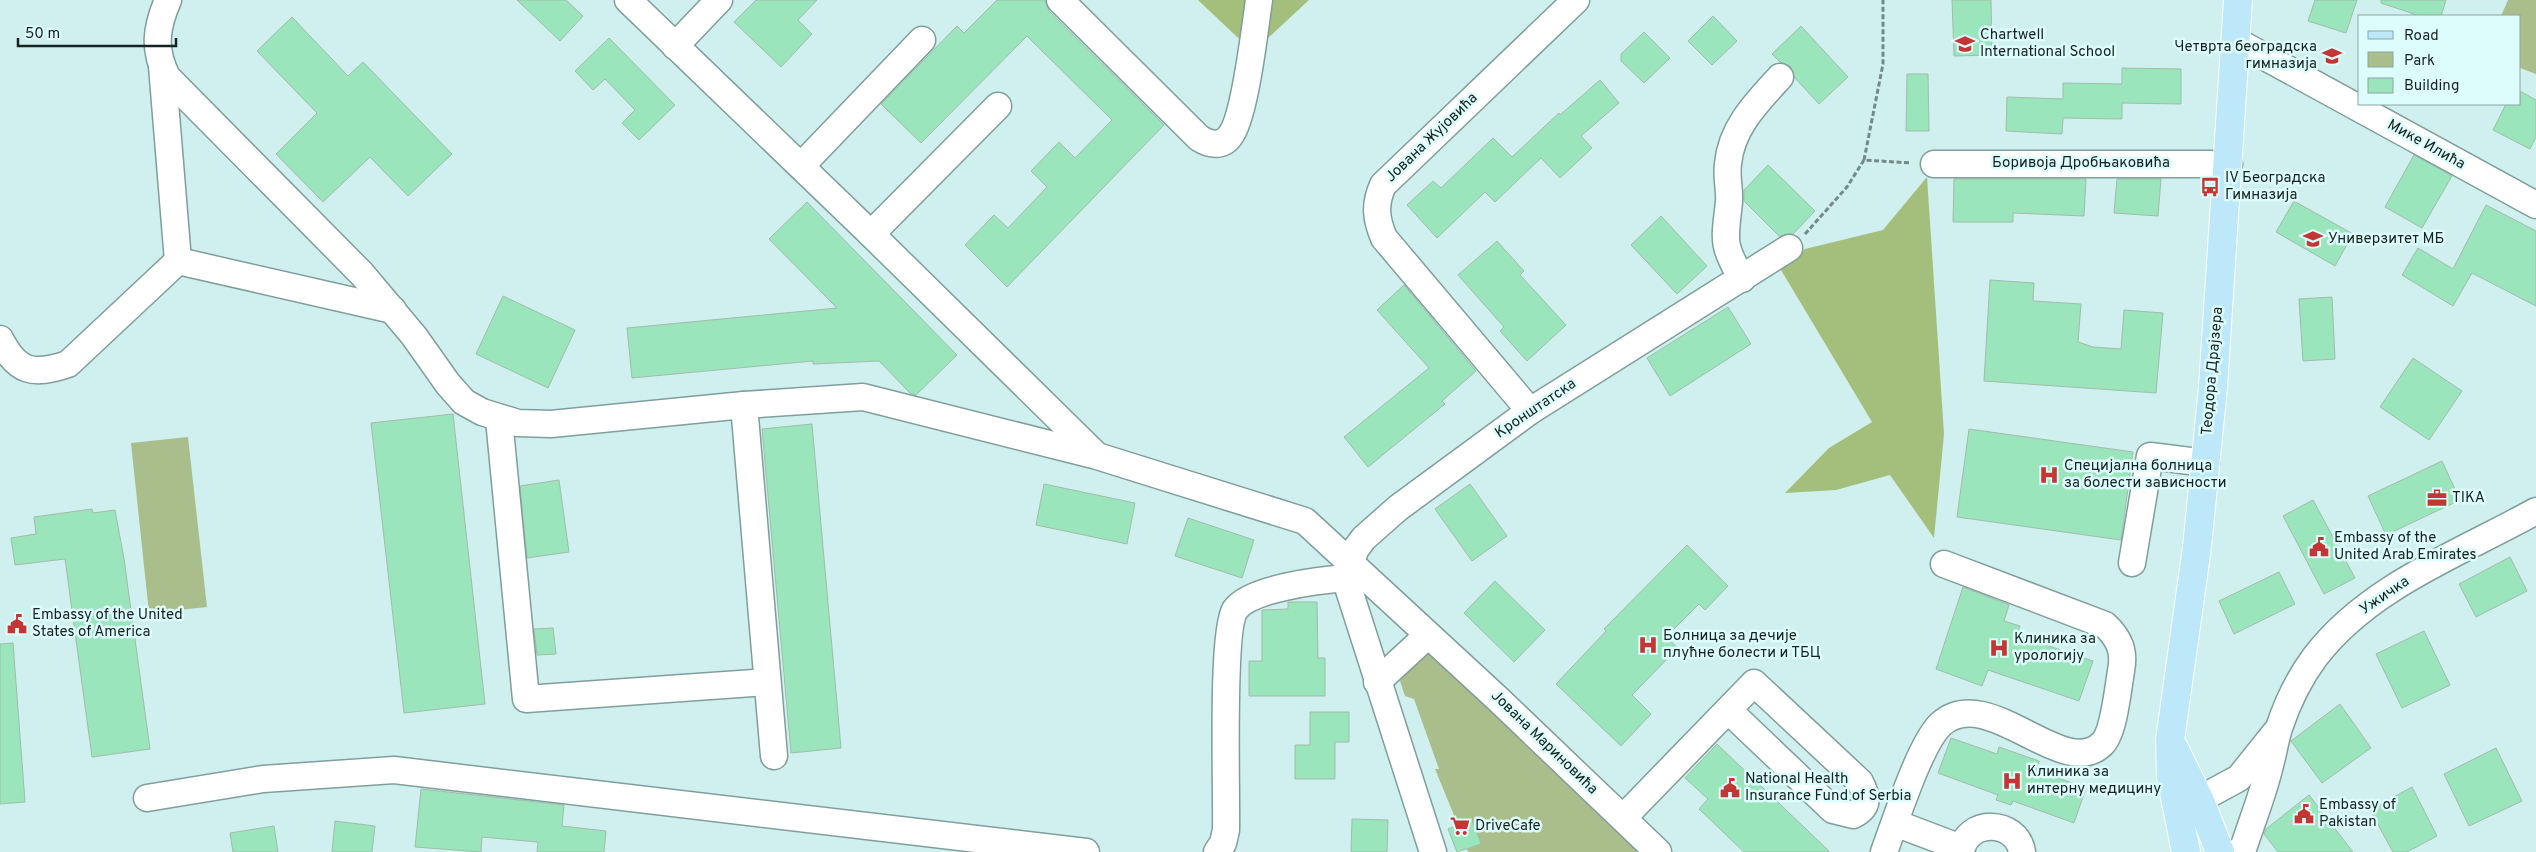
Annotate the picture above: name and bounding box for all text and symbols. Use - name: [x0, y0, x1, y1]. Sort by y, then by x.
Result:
- scale bar: [18, 15, 175, 47]
- legend: [2358, 15, 2521, 105]
- text: 50 m: [25, 25, 60, 44]
- place label: Chartwell International School: [1980, 26, 2115, 62]
- text: Road: [2404, 27, 2439, 46]
- school or university icon: Chartwell International School: [1954, 33, 1976, 55]
- place label: Четврта београдска гимназија: [2174, 38, 2317, 74]
- school or university icon: Четврта београдска гимназија: [2321, 45, 2343, 67]
- text: Park: [2404, 52, 2435, 71]
- text: Building: [2404, 77, 2459, 96]
- street label: Јована Жујовића: [1382, 89, 1482, 187]
- street label: Мике Илића: [2384, 116, 2468, 174]
- street label: Боривоја Дробњаковића: [1992, 154, 2170, 173]
- place label: IV Београдска Гимназија: [2225, 169, 2326, 205]
- bus stop icon: IV Београдска Гимназија: [2199, 176, 2221, 198]
- school or university icon: Универзитет МБ: [2302, 228, 2324, 250]
- place label: Универзитет МБ: [2328, 230, 2444, 249]
- street label: Теодора Драјзера: [2198, 306, 2228, 436]
- street label: Кронштатска: [1492, 375, 1580, 443]
- place label: Специјална болница за болести зависности: [2064, 457, 2226, 493]
- hospital icon: Специјална болница за болести зависности: [2038, 464, 2060, 486]
- office icon: TIKA: [2426, 487, 2448, 509]
- place label: TIKA: [2452, 489, 2485, 508]
- place label: Embassy of the United Arab Emirates: [2334, 529, 2476, 565]
- public building icon: Embassy of the United Arab Emirates: [2308, 536, 2330, 558]
- street label: Ужичка: [2357, 572, 2413, 620]
- place label: Embassy of the United States of America: [32, 606, 183, 642]
- public building icon: Embassy of the United States of America: [6, 613, 28, 635]
- place label: Болница за дечије плућне болести и ТБЦ: [1663, 627, 1821, 663]
- place label: Клиника за урологију: [2014, 630, 2096, 666]
- hospital icon: Болница за дечије плућне болести и ТБЦ: [1637, 634, 1659, 656]
- hospital icon: Клиника за урологију: [1988, 637, 2010, 659]
- street label: Јована Мариновића: [1486, 687, 1602, 799]
- place label: Клиника за интерну медицину: [2027, 763, 2161, 799]
- place label: National Health Insurance Fund of Serbia: [1745, 770, 1911, 806]
- hospital icon: Клиника за интерну медицину: [2001, 770, 2023, 792]
- public building icon: National Health Insurance Fund of Serbia: [1719, 777, 1741, 799]
- place label: Embassy of Pakistan: [2319, 796, 2396, 832]
- public building icon: Embassy of Pakistan: [2293, 803, 2315, 825]
- supermarket icon: DriveCafe: [1449, 815, 1471, 837]
- place label: DriveCafe: [1475, 817, 1541, 836]

